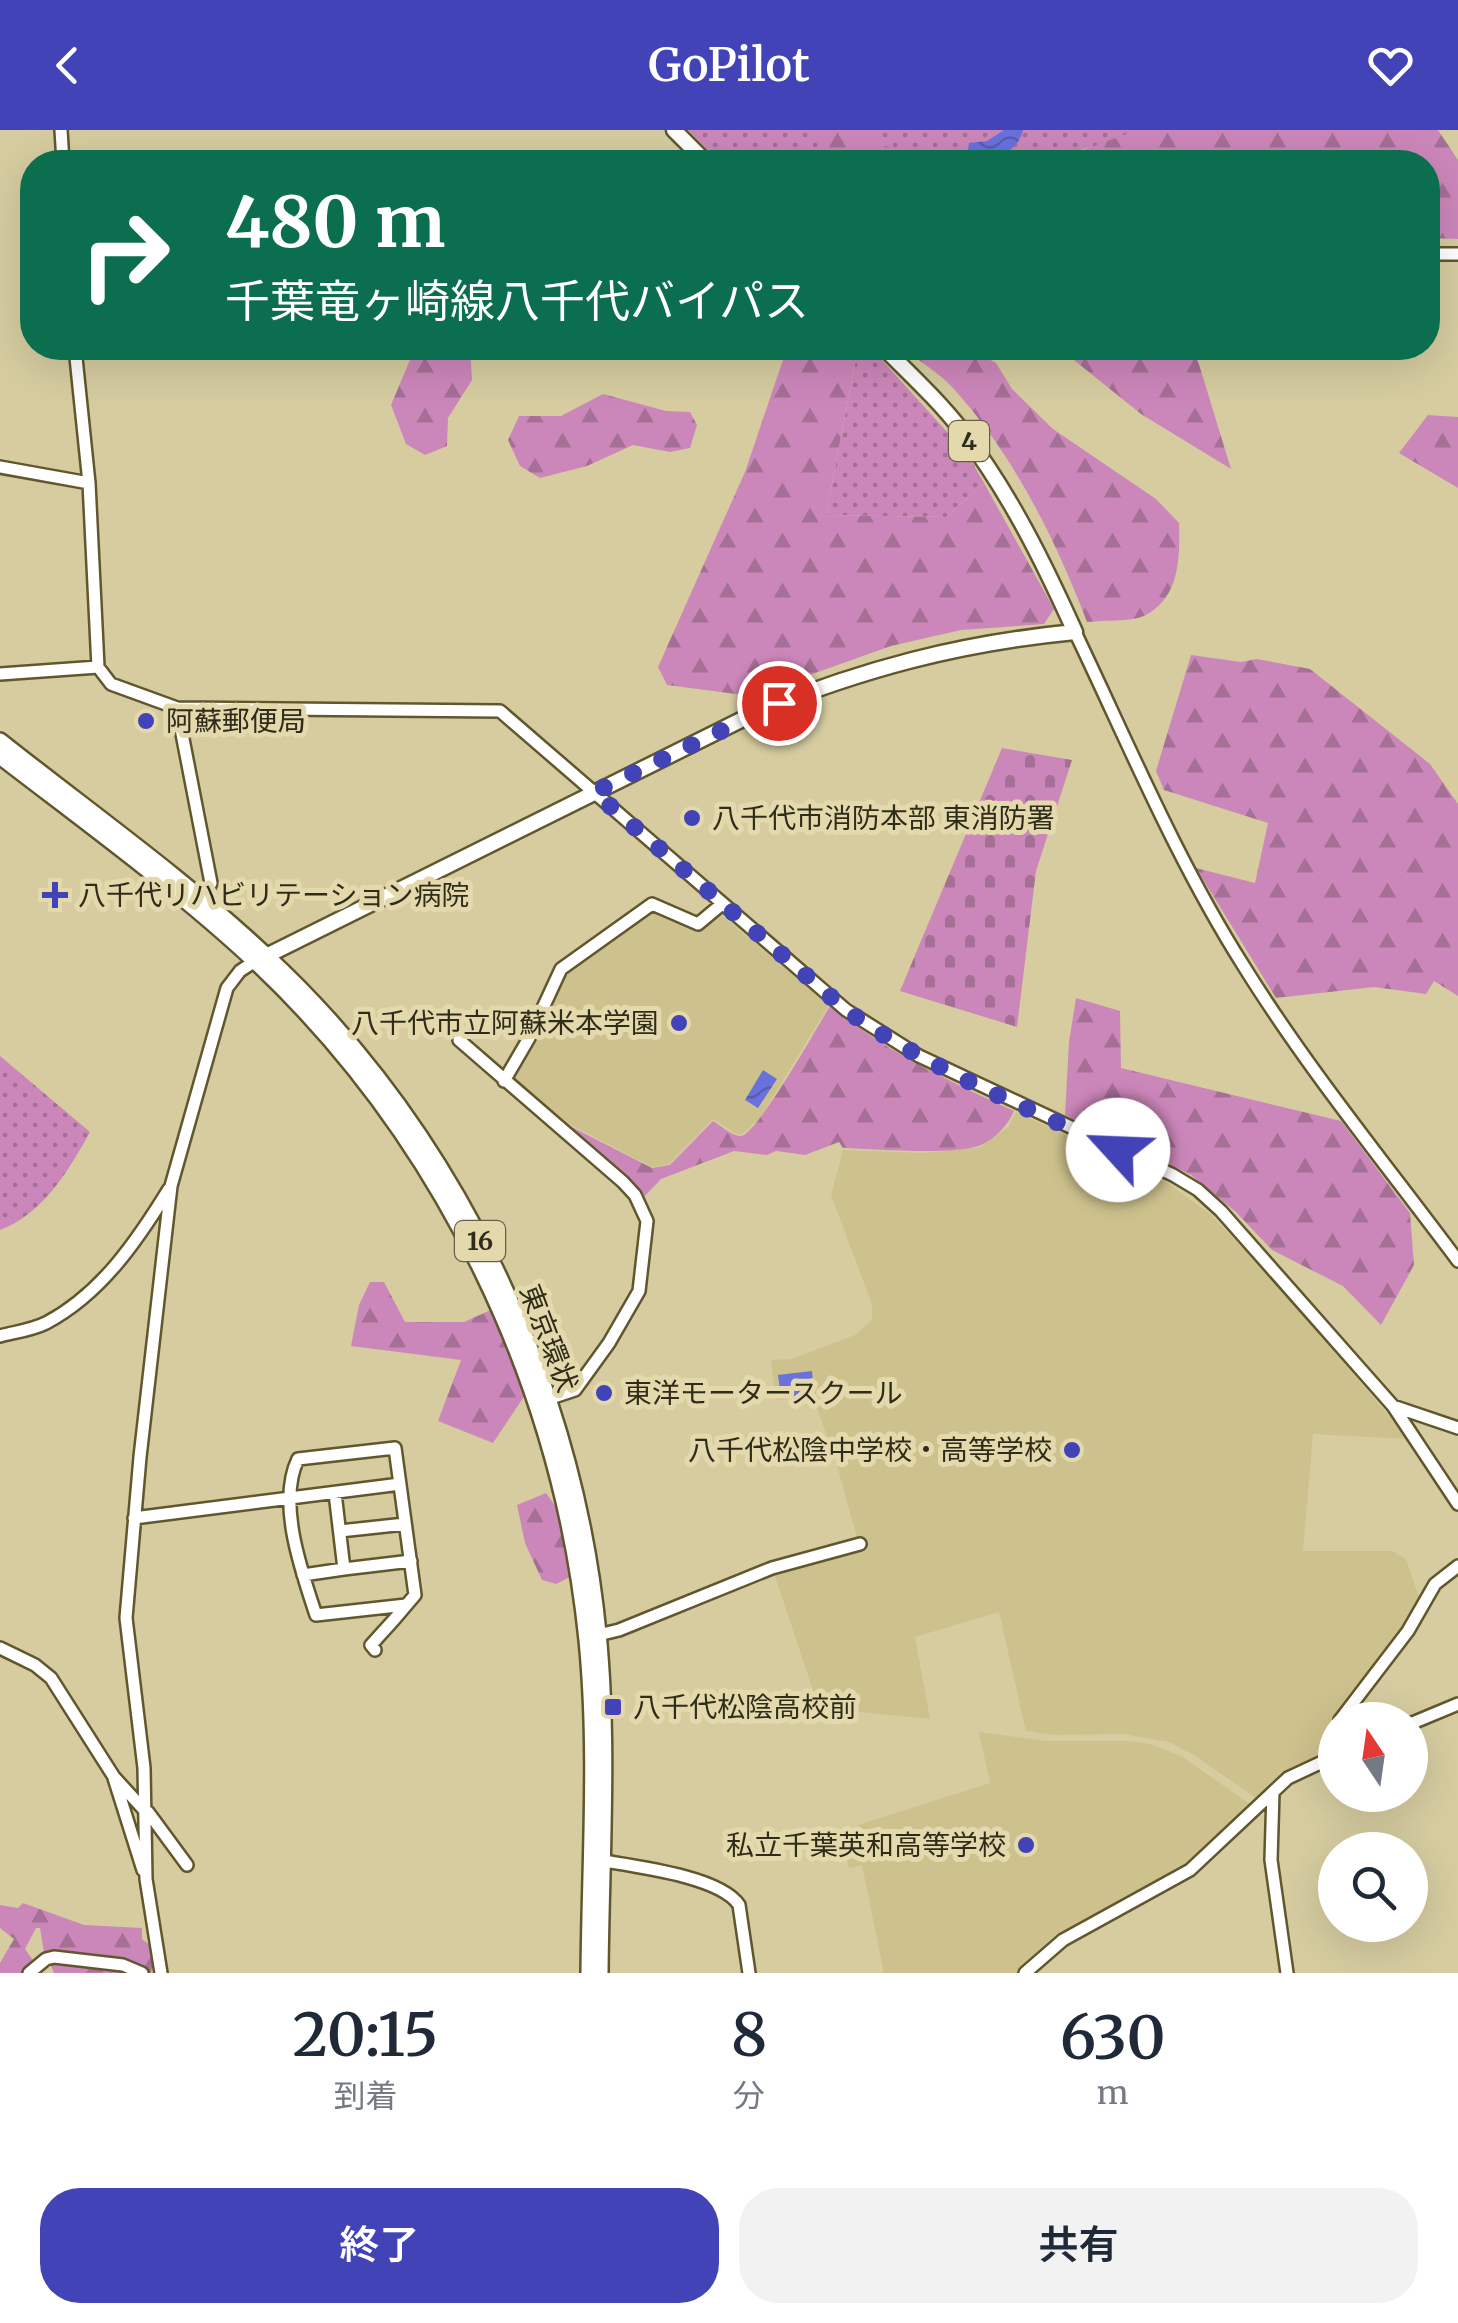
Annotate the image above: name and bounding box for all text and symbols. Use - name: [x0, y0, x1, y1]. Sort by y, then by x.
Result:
- text: GoPilot: [648, 37, 810, 93]
- icon: back: [40, 38, 95, 93]
- icon: heart: [1363, 38, 1418, 93]
- text: 480 m: [225, 178, 446, 266]
- icon: right: [60, 190, 190, 320]
- text: 千葉竜ヶ崎線八千代バイパス: [225, 273, 809, 329]
- road number: 4: [949, 421, 989, 461]
- pin: [737, 661, 822, 746]
- icon: arrive: [752, 676, 807, 731]
- place label: 阿蘇郵便局: [166, 703, 306, 739]
- marker: 阿蘇郵便局: [135, 710, 157, 732]
- place label: 八千代市消防本部 東消防署: [712, 800, 1055, 836]
- marker: 八千代市消防本部 東消防署: [681, 807, 703, 829]
- place label: 八千代リハビリテーション病院: [78, 877, 469, 913]
- marker: 八千代リハビリテーション病院: [42, 882, 68, 908]
- place label: 八千代市立阿蘇米本学園: [351, 1005, 659, 1041]
- marker: 八千代市立阿蘇米本学園: [668, 1012, 690, 1034]
- position arrow: [1066, 1098, 1170, 1202]
- road number: 16: [455, 1221, 505, 1261]
- street label: 東京環状: [512, 1279, 586, 1397]
- place label: 東洋モータースクール: [624, 1375, 903, 1411]
- marker: 東洋モータースクール: [593, 1382, 615, 1404]
- place label: 八千代松陰中学校・高等学校: [688, 1432, 1052, 1468]
- marker: 八千代松陰中学校・高等学校: [1061, 1439, 1083, 1461]
- place label: 八千代松陰高校前: [633, 1689, 857, 1725]
- marker: 八千代松陰高校前: [602, 1696, 624, 1718]
- north arrow: [1318, 1702, 1428, 1812]
- map controls: [1318, 1702, 1428, 1942]
- place label: 私立千葉英和高等学校: [726, 1827, 1006, 1863]
- button: search: [1318, 1832, 1428, 1942]
- marker: 私立千葉英和高等学校: [1015, 1834, 1037, 1856]
- text: 20:15: [292, 1997, 438, 2072]
- text: 8: [731, 1997, 767, 2072]
- text: 630: [1060, 2000, 1166, 2075]
- text: m: [1097, 2073, 1128, 2113]
- text: 到着: [333, 2076, 397, 2116]
- text: 分: [733, 2076, 765, 2116]
- button: 終了: [40, 2188, 719, 2303]
- button: 共有: [739, 2188, 1418, 2303]

